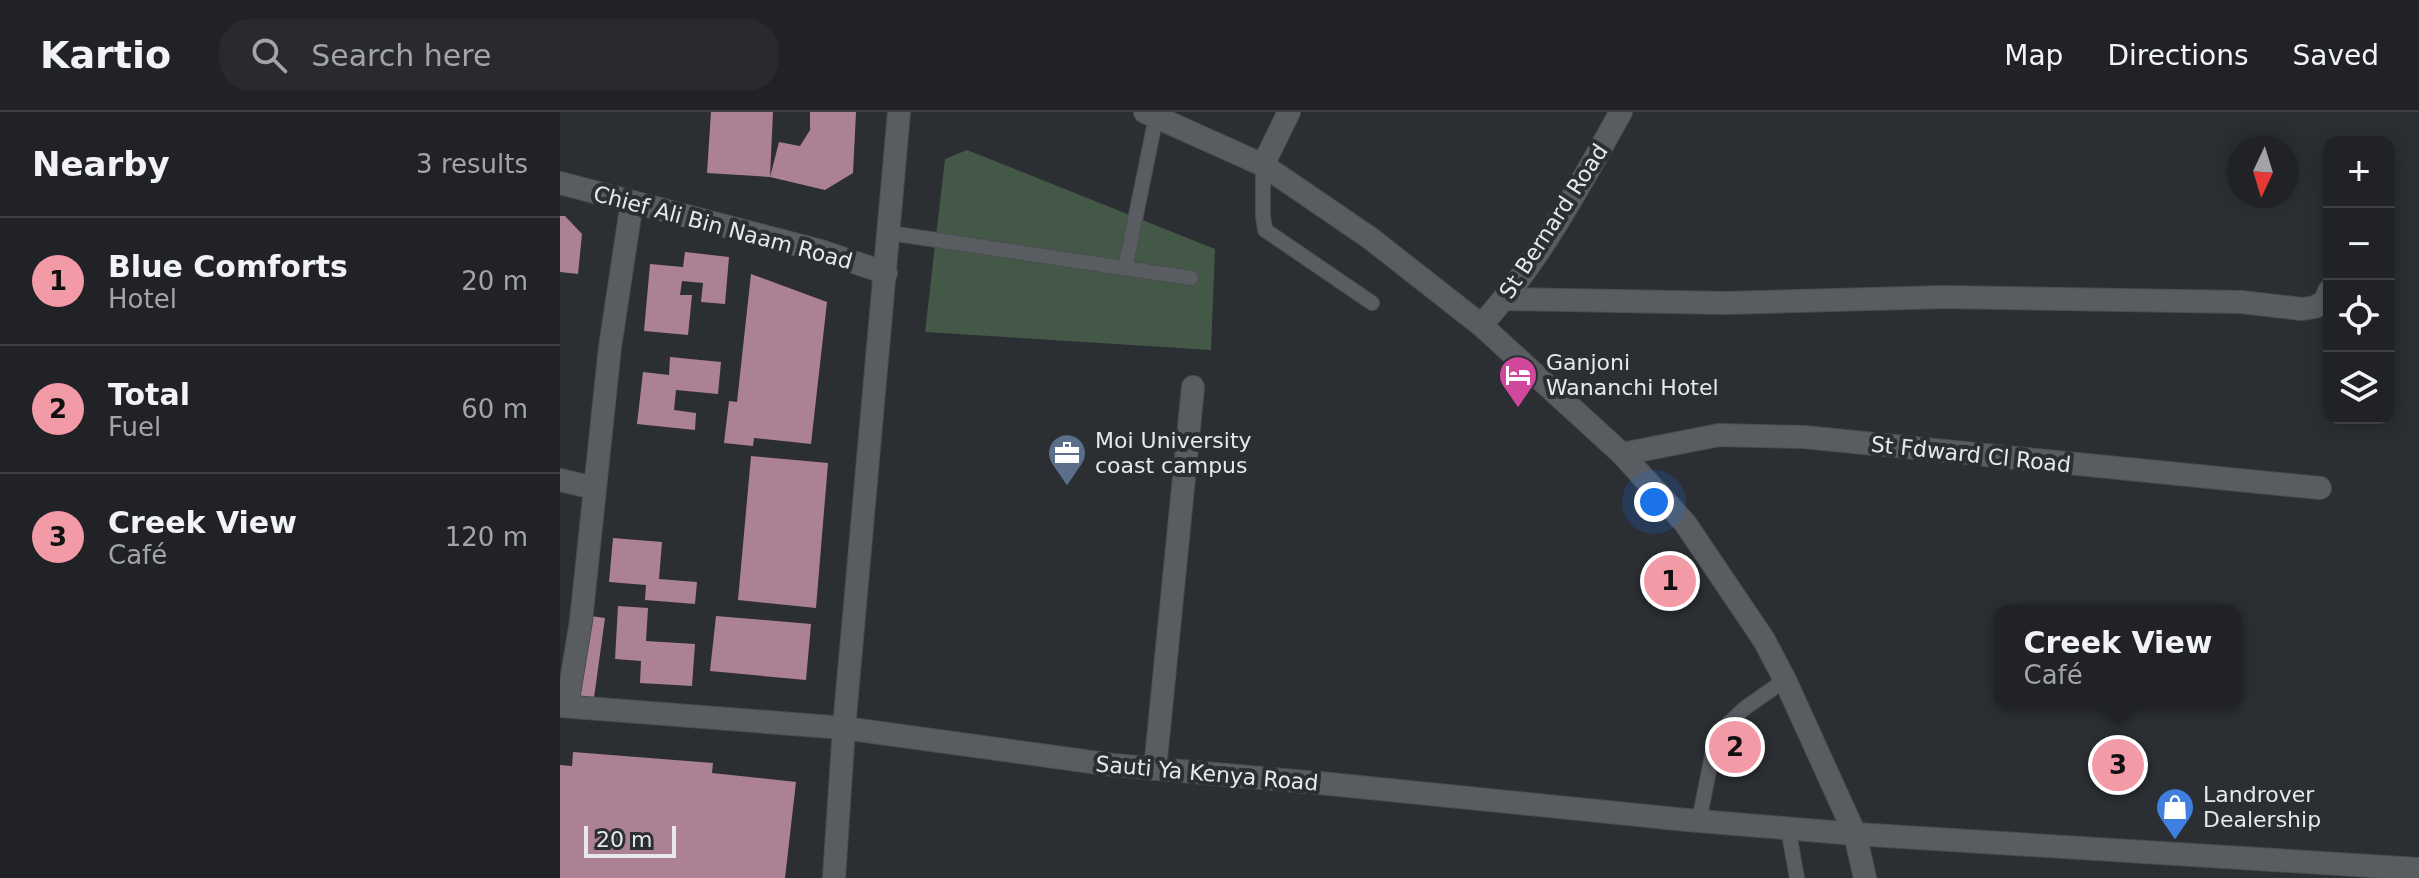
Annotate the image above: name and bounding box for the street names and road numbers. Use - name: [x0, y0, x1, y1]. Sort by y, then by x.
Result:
- street label: St Bernard Road: [1494, 139, 1613, 303]
- street label: Chief Ali Bin Naam Road: [591, 181, 855, 274]
- street label: St Fdward Cl Road: [1870, 432, 2072, 477]
- street label: Sauti Ya Kenya Road: [1095, 751, 1319, 796]

